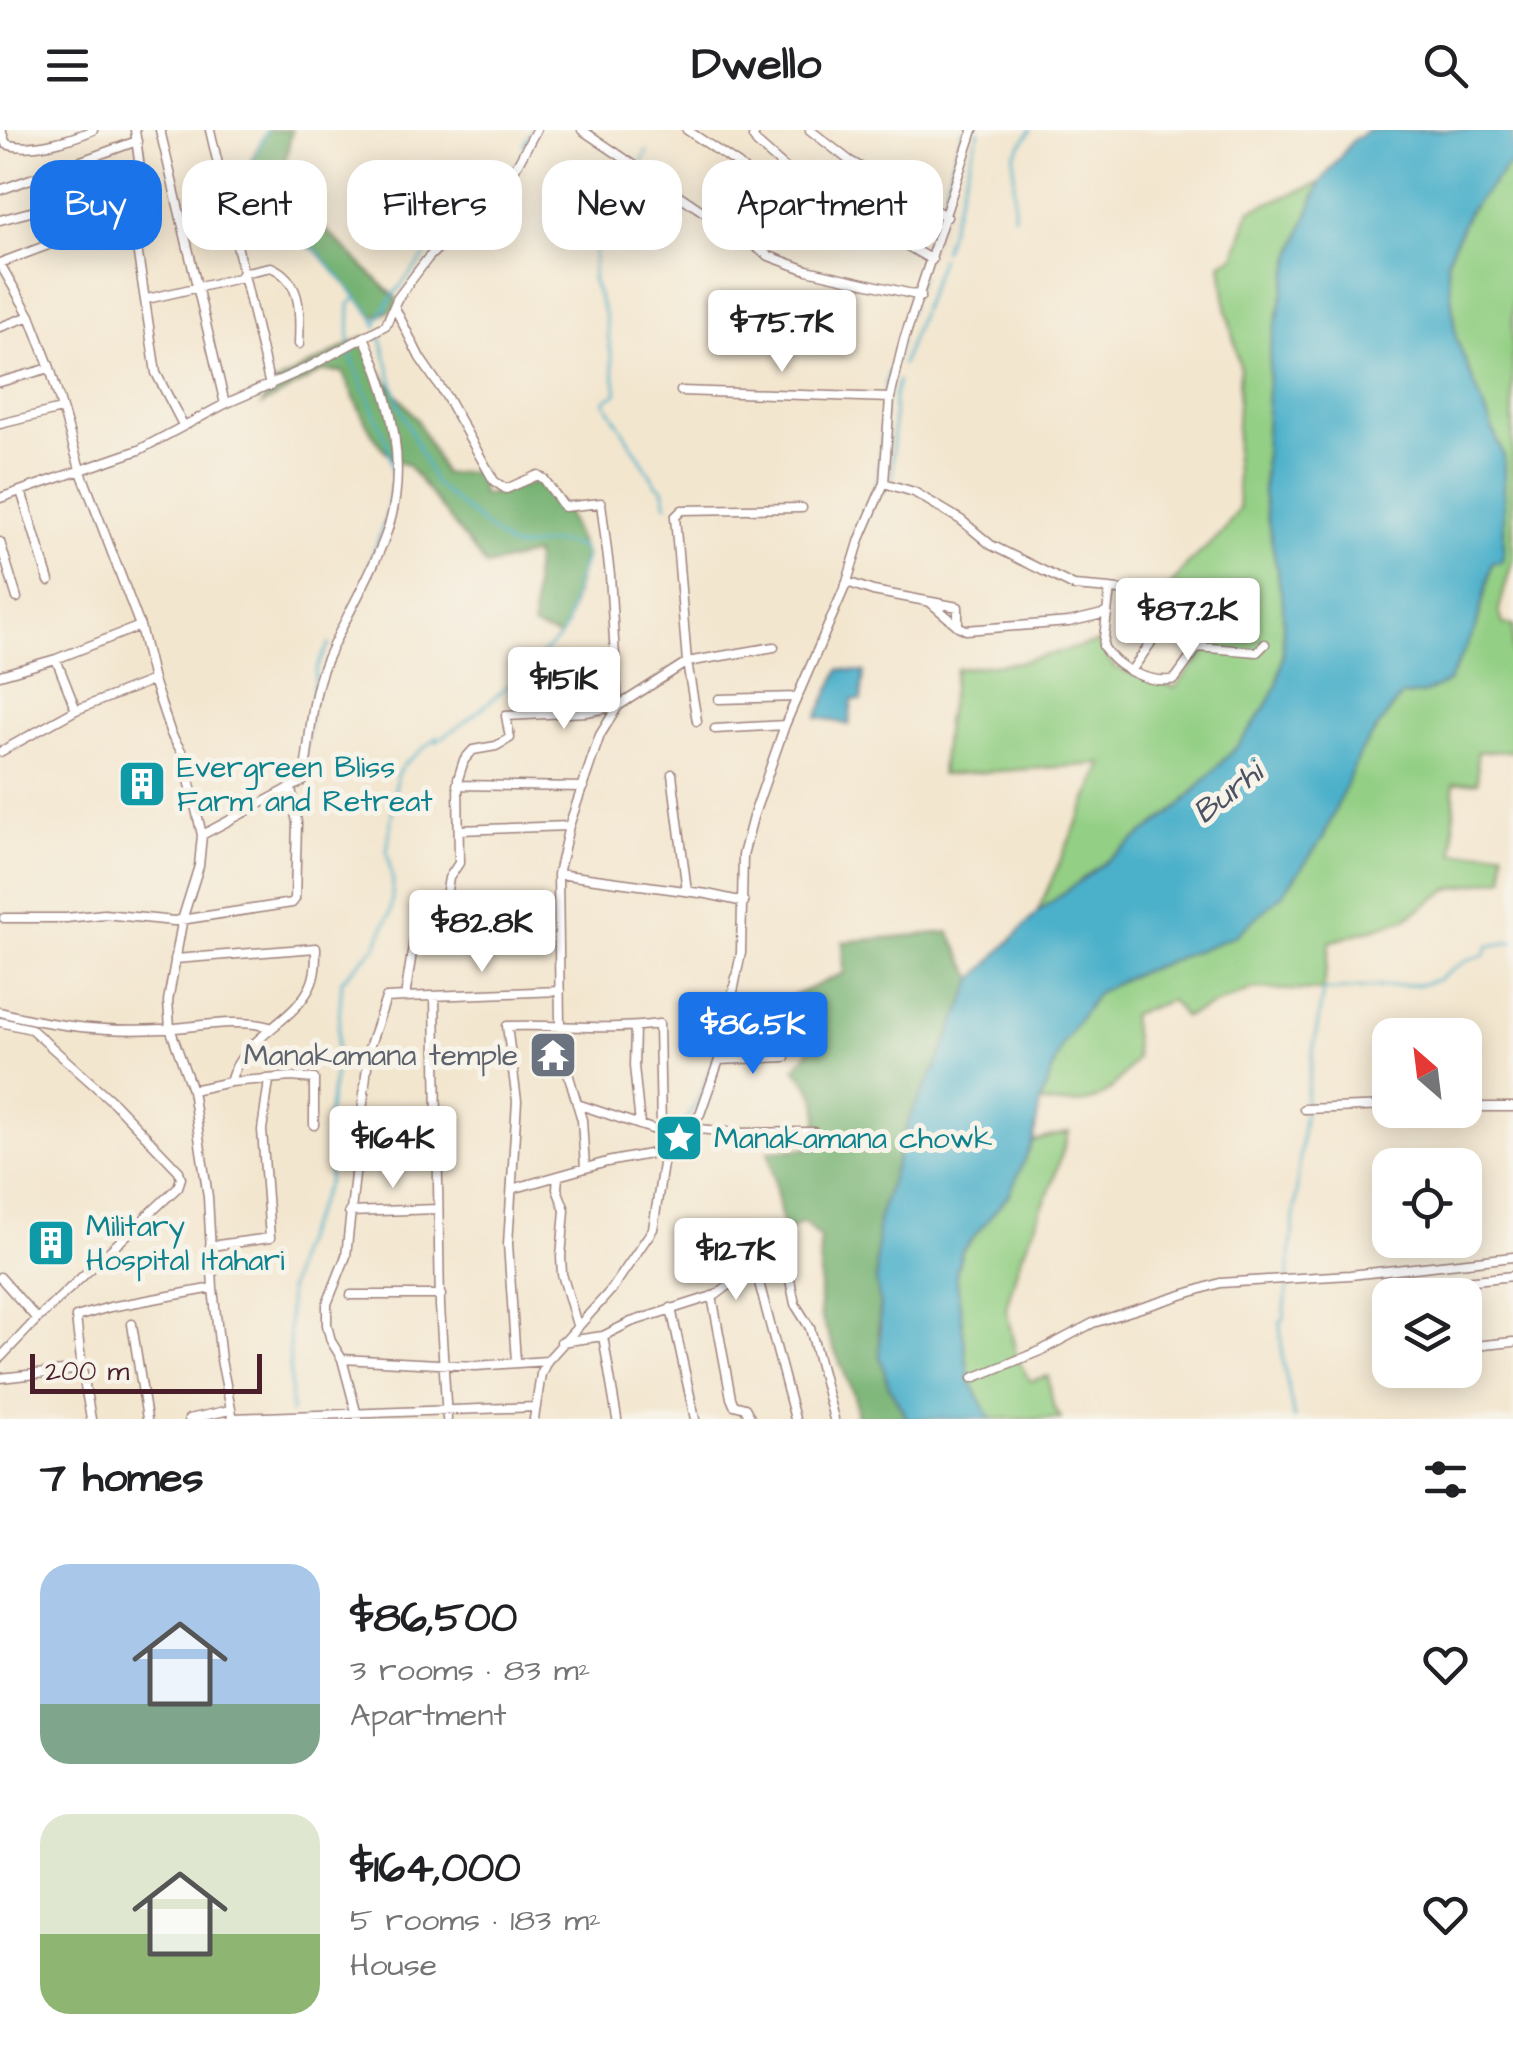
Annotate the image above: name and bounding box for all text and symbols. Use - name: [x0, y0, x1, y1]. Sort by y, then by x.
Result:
- text: Dwello: [692, 34, 821, 96]
- icon: menu: [40, 38, 95, 93]
- icon: search: [1418, 38, 1473, 93]
- chip: Buy: [30, 160, 162, 250]
- chip: Rent: [182, 160, 327, 250]
- chip: Filters: [347, 160, 522, 250]
- chip: New: [542, 160, 682, 250]
- chip: Apartment: [702, 160, 943, 250]
- pin: $75.7K: [701, 290, 863, 375]
- text: $75.7K: [730, 300, 834, 345]
- pin: $87.2K: [1107, 578, 1269, 663]
- text: $87.2K: [1138, 588, 1238, 633]
- pin: $151K: [494, 647, 634, 732]
- text: $151K: [530, 657, 598, 702]
- place label: Evergreen Bliss Farm and Retreat: [177, 747, 433, 823]
- water label: Burhi: [1184, 749, 1276, 835]
- building icon: Evergreen Bliss Farm and Retreat: [116, 758, 168, 810]
- pin: $82.8K: [401, 890, 563, 975]
- text: $82.8K: [431, 900, 533, 945]
- pin: $86.5K: [672, 992, 834, 1077]
- text: $86.5K: [700, 1002, 806, 1047]
- north arrow: [1372, 1018, 1482, 1128]
- map controls: [1372, 1018, 1482, 1388]
- temple icon: Manakamana temple: [527, 1029, 579, 1081]
- place label: Manakamana temple: [244, 1035, 518, 1077]
- pin: $164K: [323, 1106, 463, 1191]
- place icon: Manakamana chowk: [653, 1112, 705, 1164]
- text: $164K: [351, 1116, 435, 1161]
- place label: Manakamana chowk: [714, 1118, 992, 1160]
- button: locate: [1372, 1148, 1482, 1258]
- place label: Military Hospital Itahari: [86, 1206, 285, 1282]
- building icon: Military Hospital Itahari: [25, 1217, 77, 1269]
- pin: $127K: [666, 1218, 806, 1303]
- text: $127K: [696, 1228, 776, 1273]
- button: layers: [1372, 1278, 1482, 1388]
- scale bar: [30, 1349, 262, 1394]
- text: 200 m: [45, 1352, 129, 1391]
- text: 7 homes: [40, 1450, 204, 1508]
- icon: filters: [1418, 1452, 1473, 1507]
- text: $86,500: [350, 1590, 517, 1648]
- icon: home: [120, 1604, 240, 1724]
- icon: heart: [1418, 1637, 1473, 1692]
- text: 3 rooms · 83 m²: [350, 1648, 591, 1693]
- text: Apartment: [350, 1693, 506, 1738]
- text: $164,000: [350, 1840, 521, 1898]
- icon: home: [120, 1854, 240, 1974]
- icon: heart: [1418, 1887, 1473, 1942]
- text: 5 rooms · 183 m²: [350, 1898, 601, 1943]
- text: House: [350, 1943, 437, 1988]

